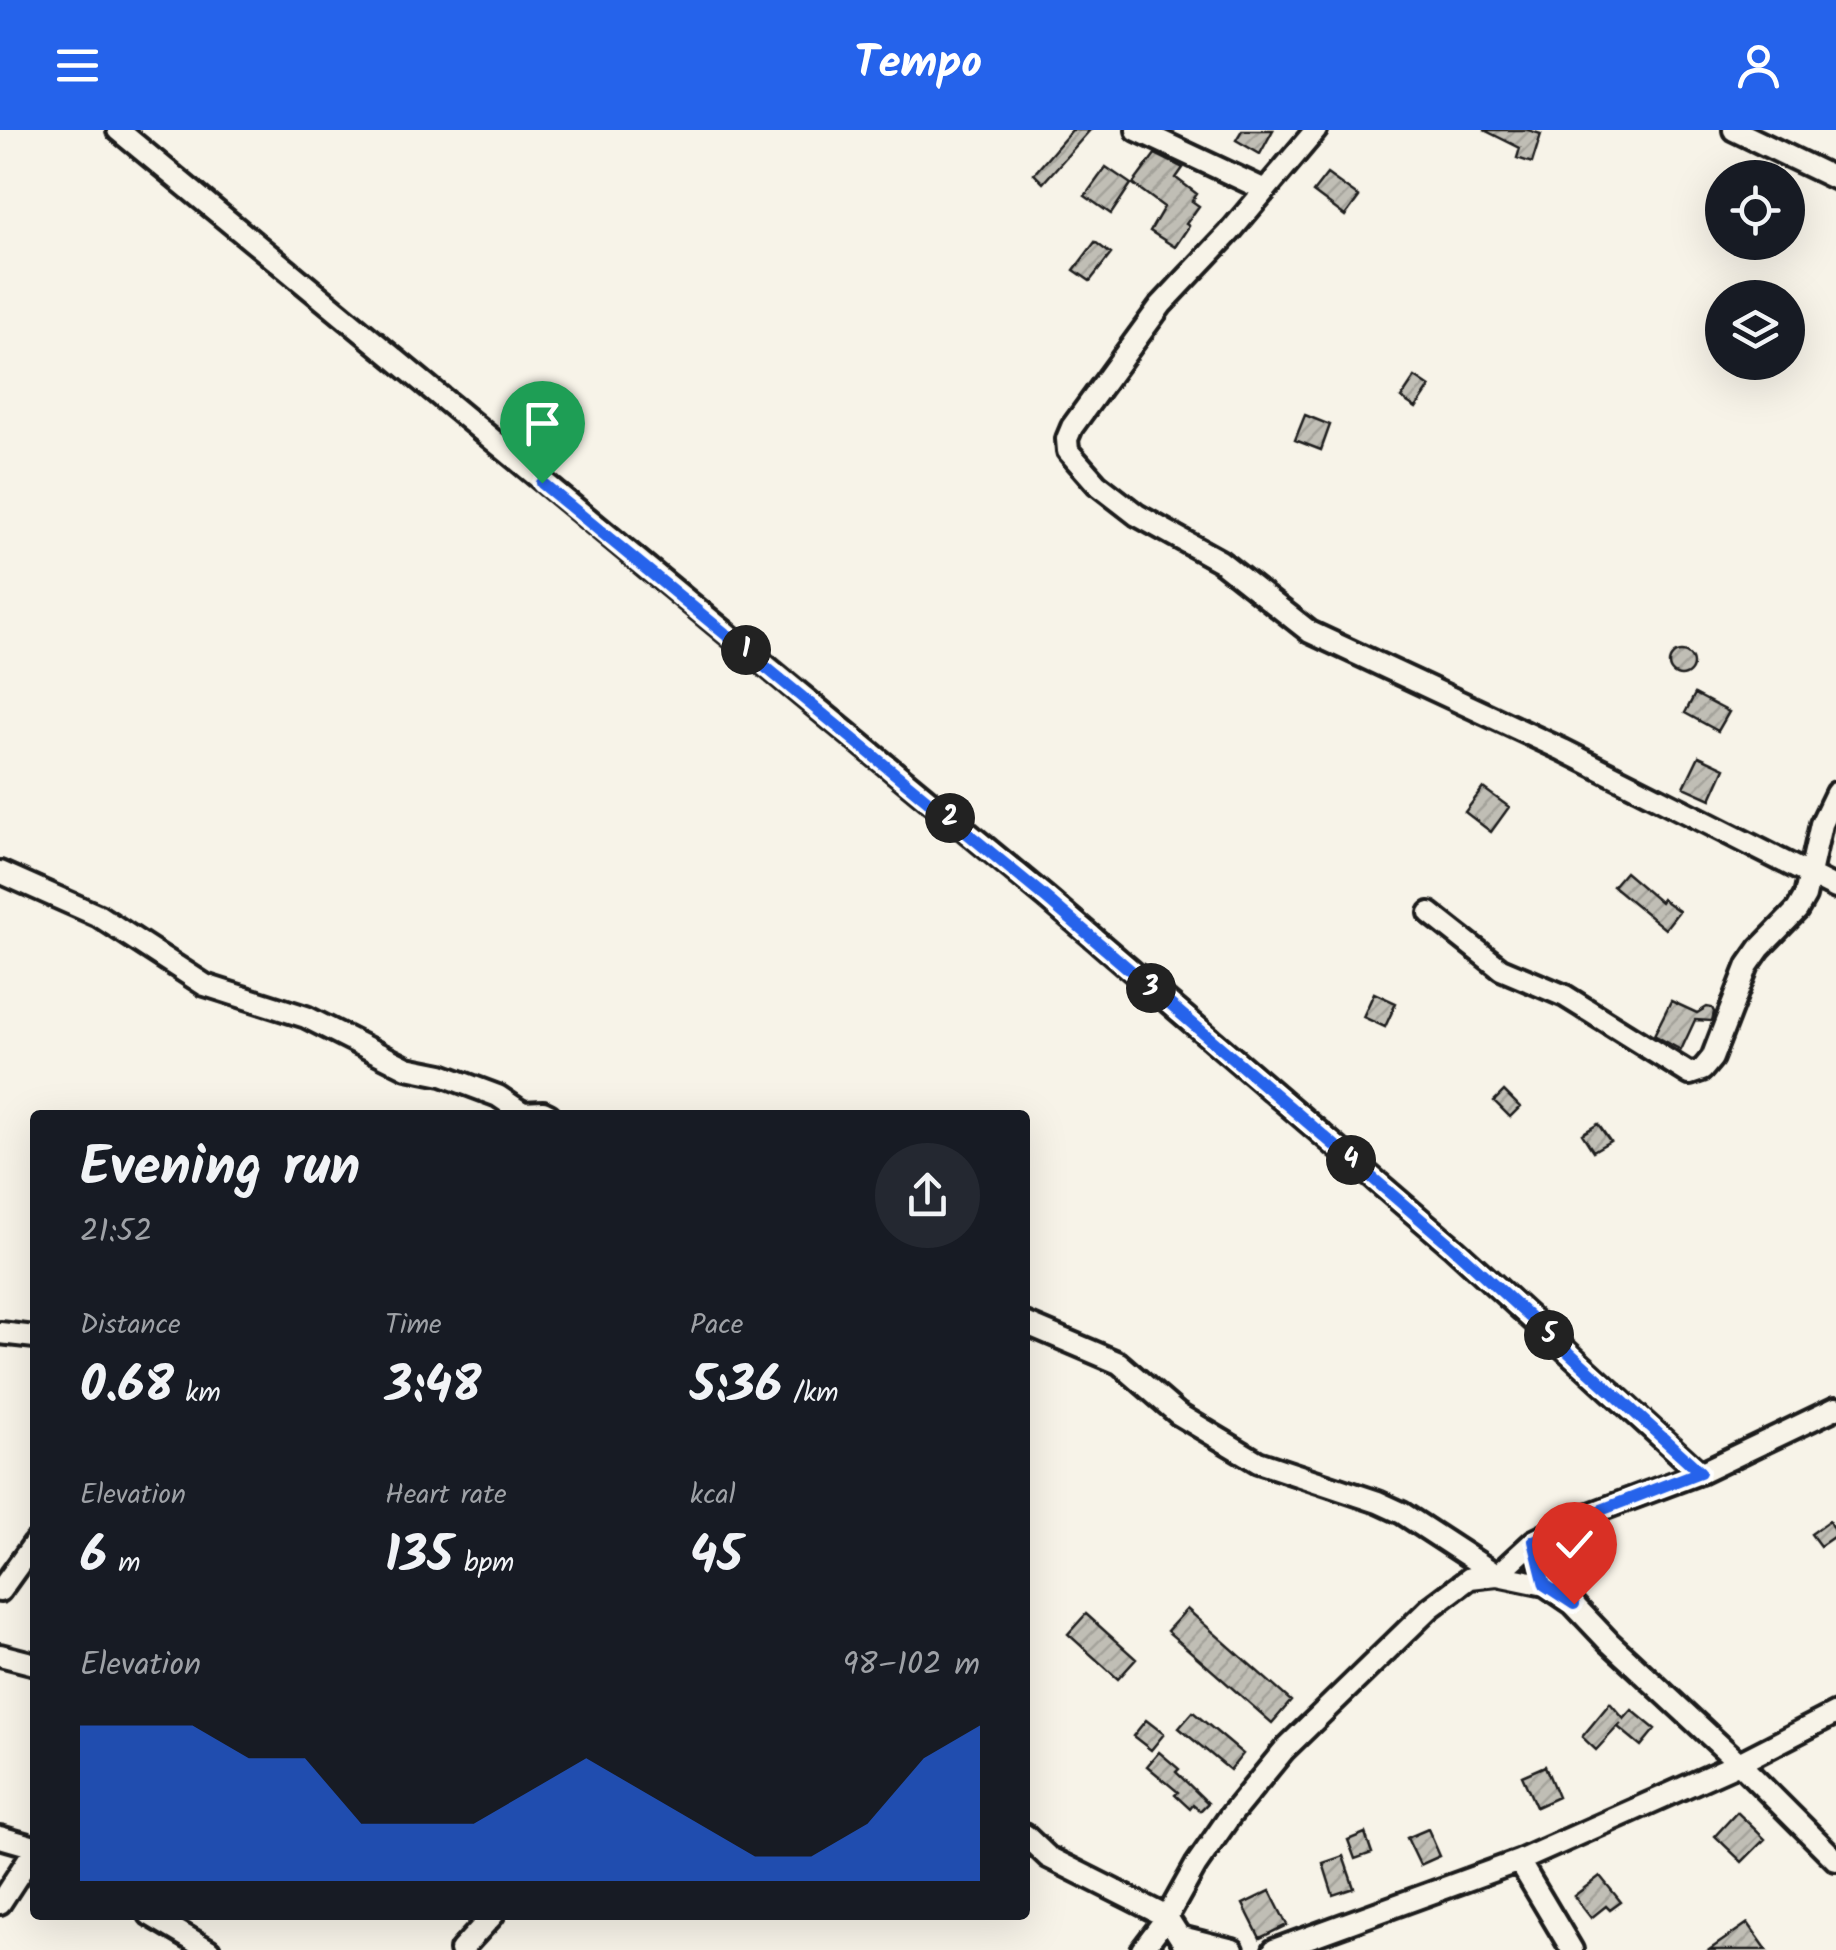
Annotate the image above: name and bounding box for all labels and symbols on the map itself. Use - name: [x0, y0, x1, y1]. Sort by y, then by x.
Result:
- pin: [500, 381, 585, 484]
- pin: 1: [721, 625, 771, 675]
- pin: 2: [925, 793, 975, 843]
- pin: 3: [1126, 963, 1176, 1013]
- pin: 4: [1326, 1135, 1376, 1185]
- pin: 5: [1524, 1310, 1574, 1360]
- pin: [1532, 1502, 1617, 1605]

